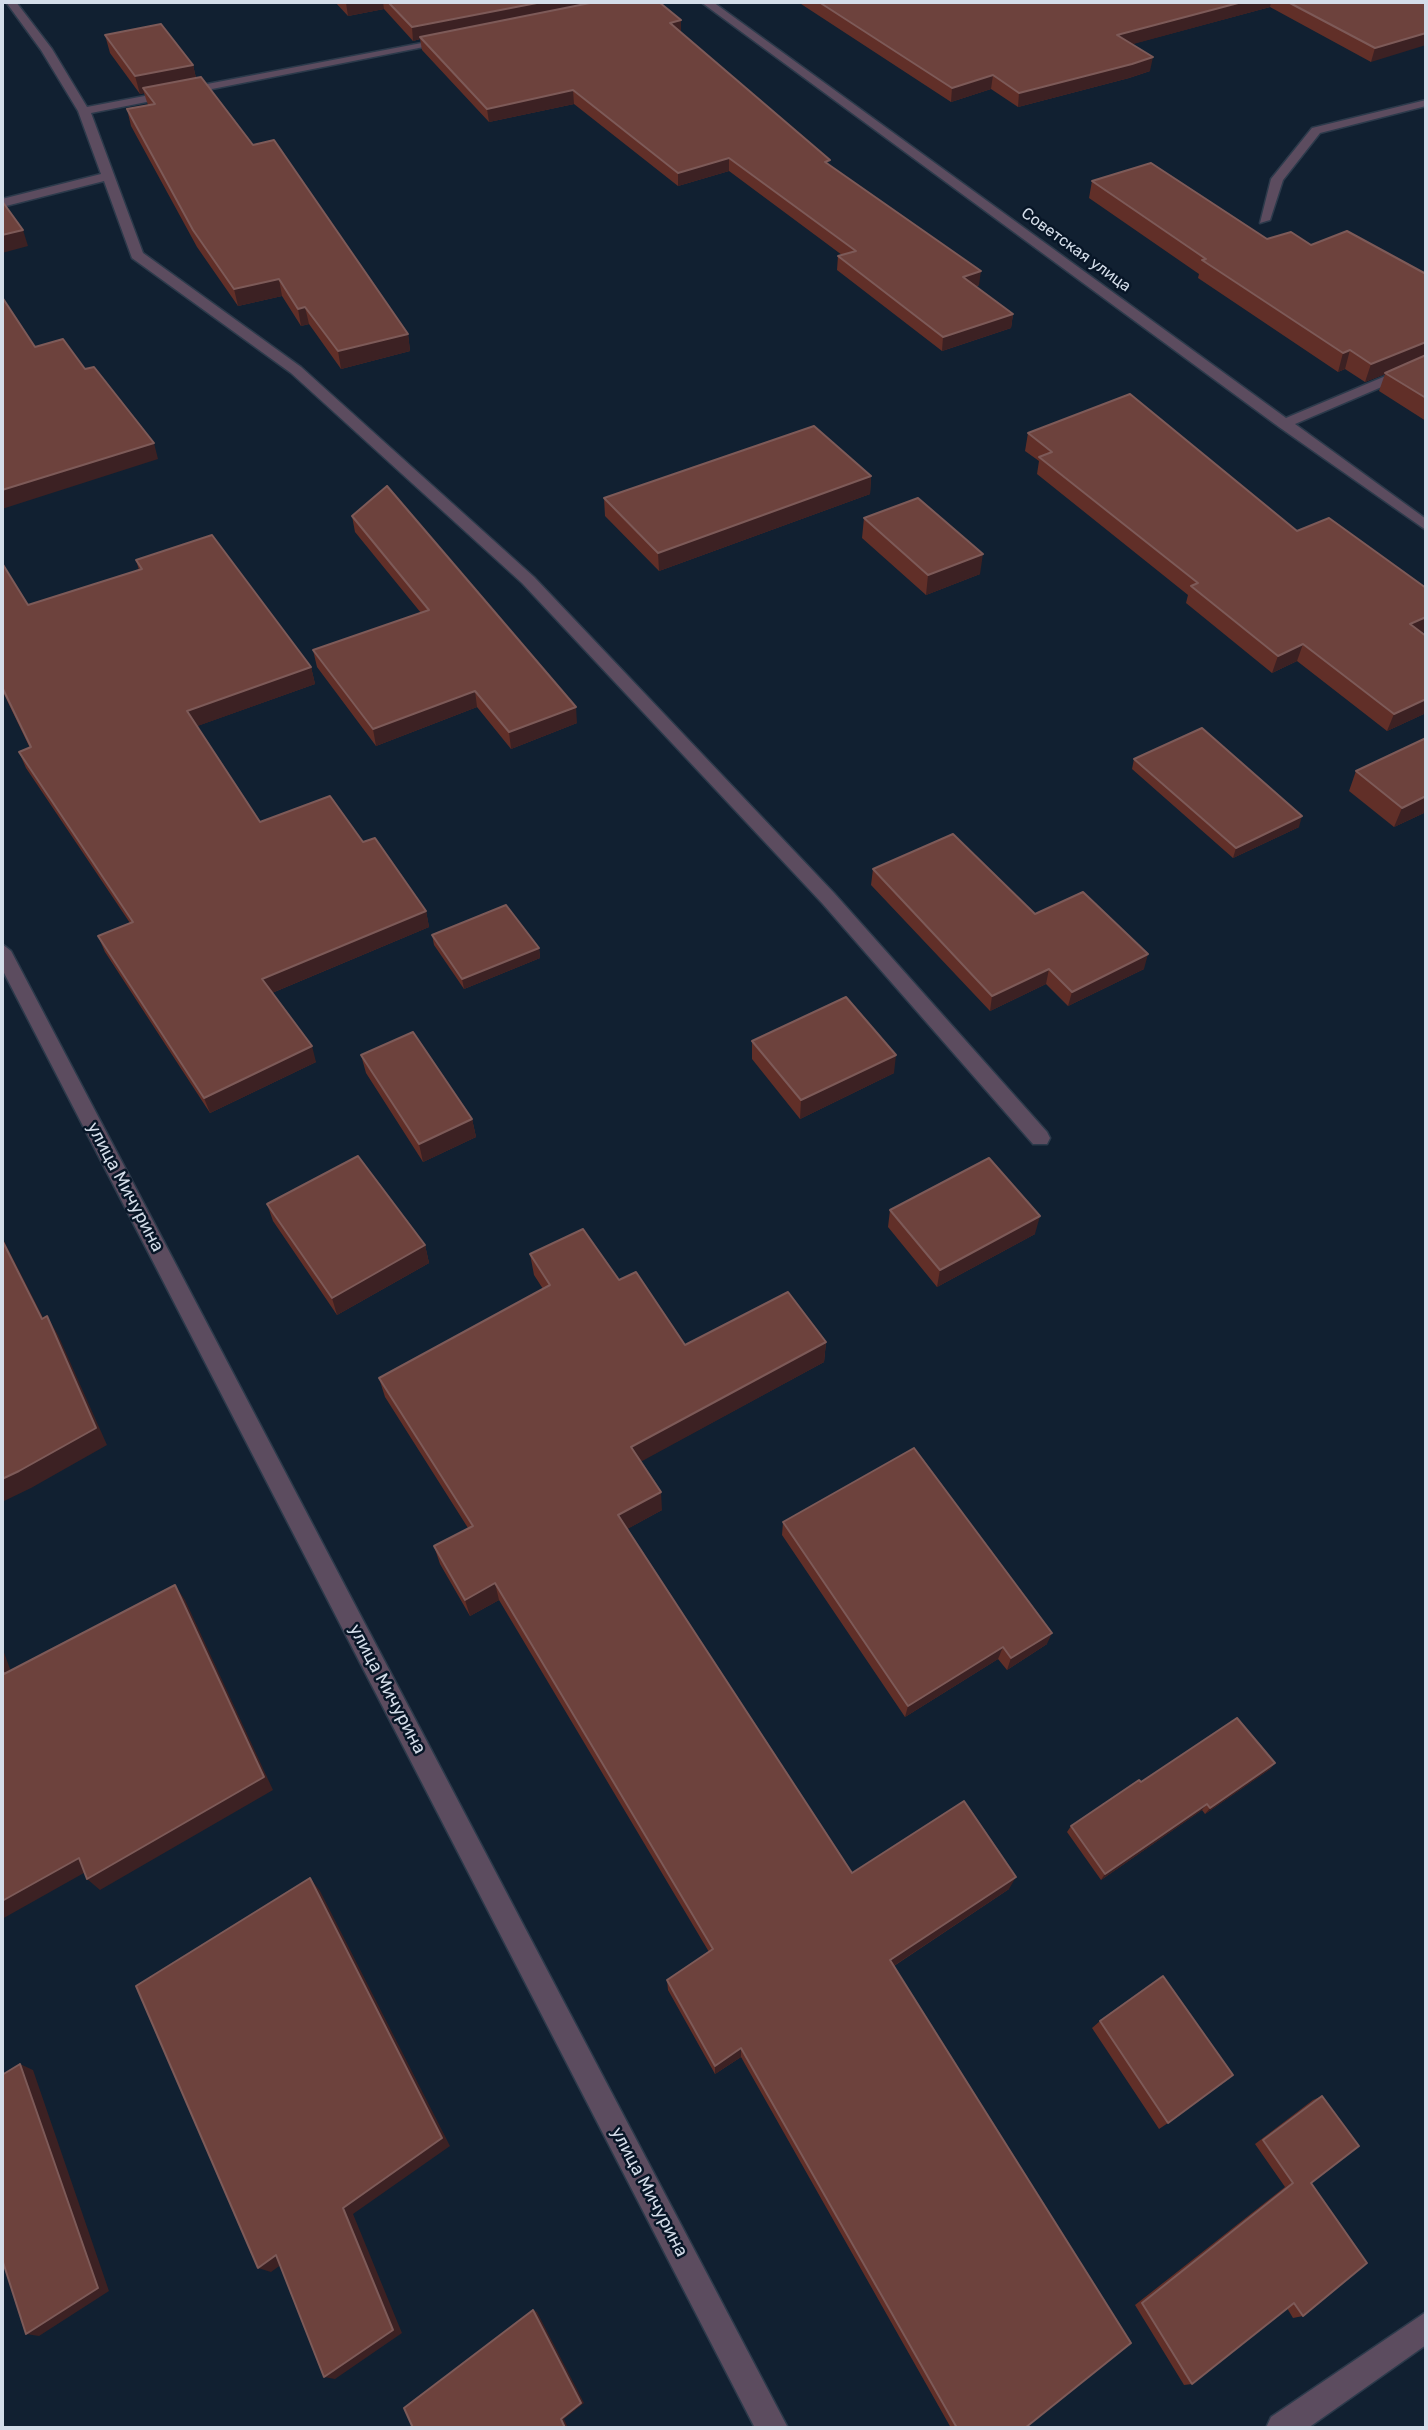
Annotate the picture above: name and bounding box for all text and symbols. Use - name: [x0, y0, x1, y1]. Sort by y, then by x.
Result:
- street label: Советская улица: [1017, 204, 1135, 296]
- street label: улица Мичурина: [82, 1118, 168, 1256]
- street label: улица Мичурина: [344, 1620, 430, 1758]
- street label: улица Мичурина: [606, 2123, 692, 2261]

